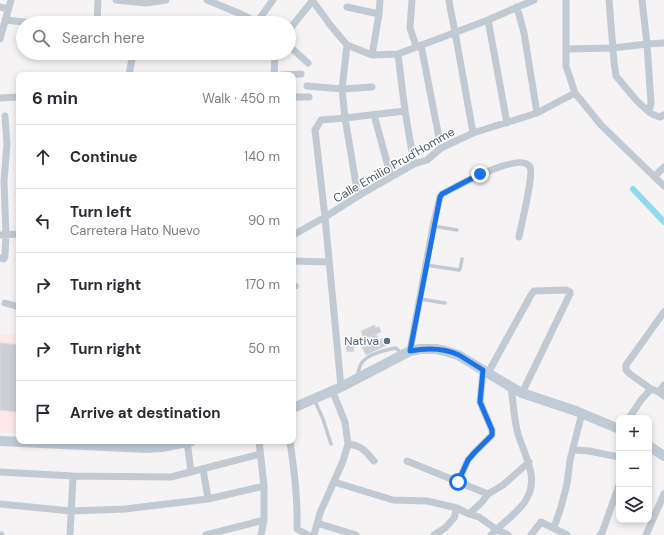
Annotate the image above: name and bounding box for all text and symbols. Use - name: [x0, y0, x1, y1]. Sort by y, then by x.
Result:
- search box: [16, 16, 296, 60]
- icon: search: [30, 27, 52, 49]
- text: Search here: [62, 28, 145, 48]
- text: 6 min: [32, 87, 78, 109]
- text: Walk · 450 m: [202, 90, 280, 107]
- street label: Calle Emilio Prud'Homme: [330, 124, 458, 206]
- icon: ahead: [32, 146, 54, 168]
- text: Continue: [70, 147, 138, 167]
- text: 140 m: [244, 148, 280, 165]
- route end: [471, 165, 489, 183]
- text: Turn left: [70, 202, 131, 222]
- icon: left: [32, 210, 54, 232]
- text: 90 m: [248, 212, 280, 229]
- text: Carretera Hato Nuevo: [70, 222, 200, 239]
- icon: right: [32, 274, 54, 296]
- text: Turn right: [70, 275, 141, 295]
- text: 170 m: [245, 276, 280, 293]
- place label: Nativa: [344, 333, 379, 349]
- marker: Nativa: [382, 336, 392, 346]
- icon: right: [32, 338, 54, 360]
- text: Turn right: [70, 339, 141, 359]
- text: 50 m: [248, 340, 280, 357]
- icon: arrive: [32, 402, 54, 424]
- text: Arrive at destination: [70, 403, 221, 423]
- map controls: [616, 415, 652, 523]
- button: +: [616, 415, 652, 451]
- button: −: [616, 451, 652, 487]
- route start: [449, 473, 467, 491]
- button: layers: [616, 487, 652, 523]

